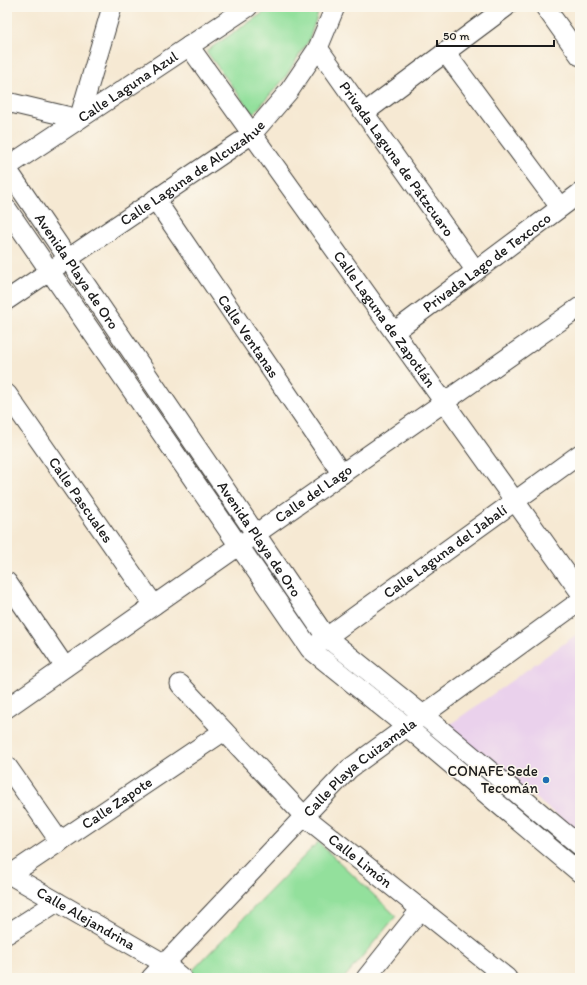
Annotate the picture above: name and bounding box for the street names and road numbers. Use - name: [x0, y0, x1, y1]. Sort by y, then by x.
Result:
- street label: Calle Laguna Azul: [74, 47, 182, 126]
- street label: Privada Laguna de Pátzcuaro: [336, 78, 458, 240]
- street label: Calle Laguna de Alcuzahue: [117, 116, 269, 230]
- street label: Privada Lago de Texcoco: [419, 209, 555, 316]
- street label: Avenida Playa de Oro: [31, 210, 123, 333]
- street label: Calle Laguna de Zapotlán: [330, 247, 440, 391]
- street label: Calle Ventanas: [214, 291, 283, 382]
- street label: Calle Pascuales: [45, 453, 117, 546]
- street label: Calle del Lago: [271, 460, 356, 527]
- street label: Avenida Playa de Oro: [213, 478, 305, 601]
- street label: Calle Laguna del Jabalí: [380, 501, 511, 602]
- street label: Calle Playa Cuizamala: [299, 714, 420, 821]
- street label: Calle Zapote: [78, 773, 156, 833]
- street label: Calle Limón: [325, 830, 396, 892]
- street label: Calle Alejandrina: [33, 883, 139, 954]

